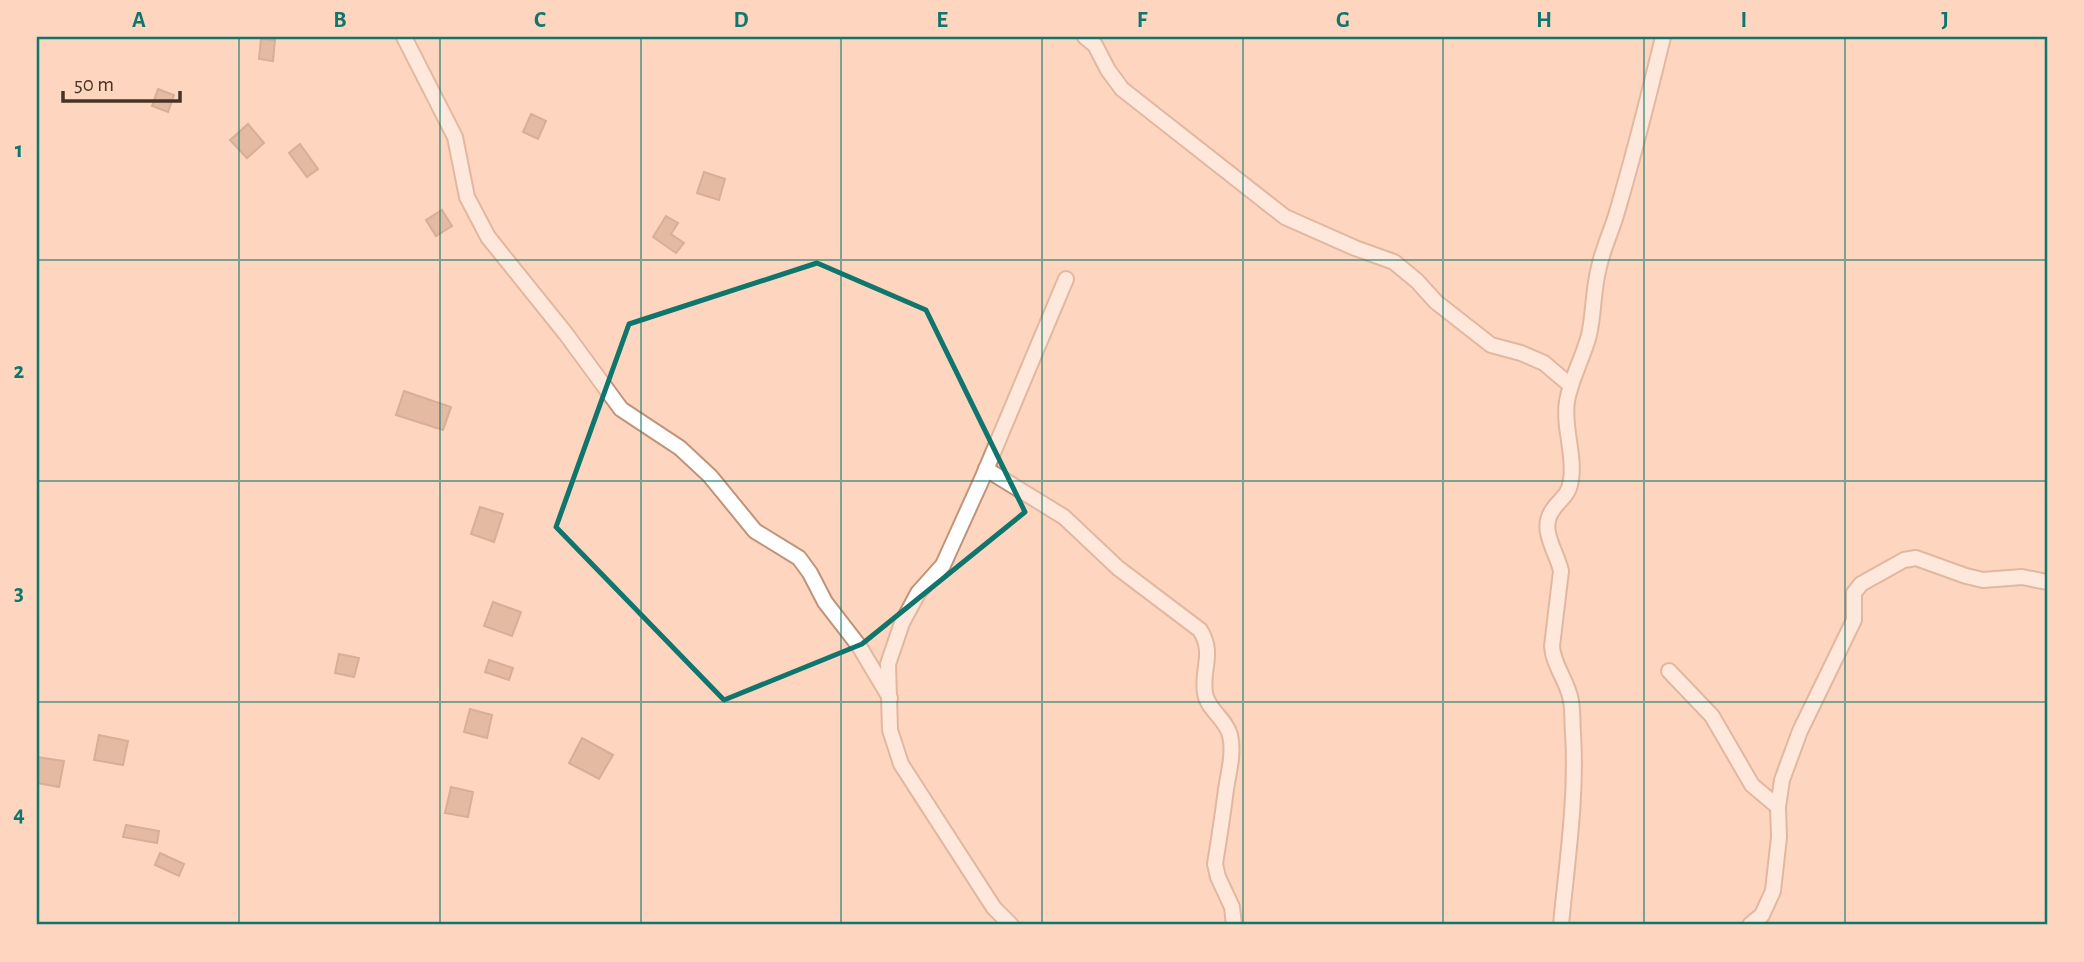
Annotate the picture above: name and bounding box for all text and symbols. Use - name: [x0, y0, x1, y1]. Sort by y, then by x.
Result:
- text: A: [132, 9, 146, 32]
- text: B: [333, 9, 347, 32]
- text: C: [534, 9, 546, 32]
- text: D: [733, 9, 749, 32]
- text: E: [936, 9, 948, 32]
- text: F: [1137, 9, 1148, 32]
- text: G: [1336, 9, 1350, 32]
- text: H: [1536, 9, 1552, 32]
- text: I: [1741, 9, 1747, 32]
- text: J: [1941, 9, 1949, 32]
- scale bar: [63, 60, 180, 104]
- text: 50 m: [74, 74, 114, 95]
- text: 1: [15, 139, 23, 162]
- text: 2: [14, 360, 25, 383]
- text: 3: [14, 582, 24, 605]
- text: 4: [13, 803, 25, 826]

